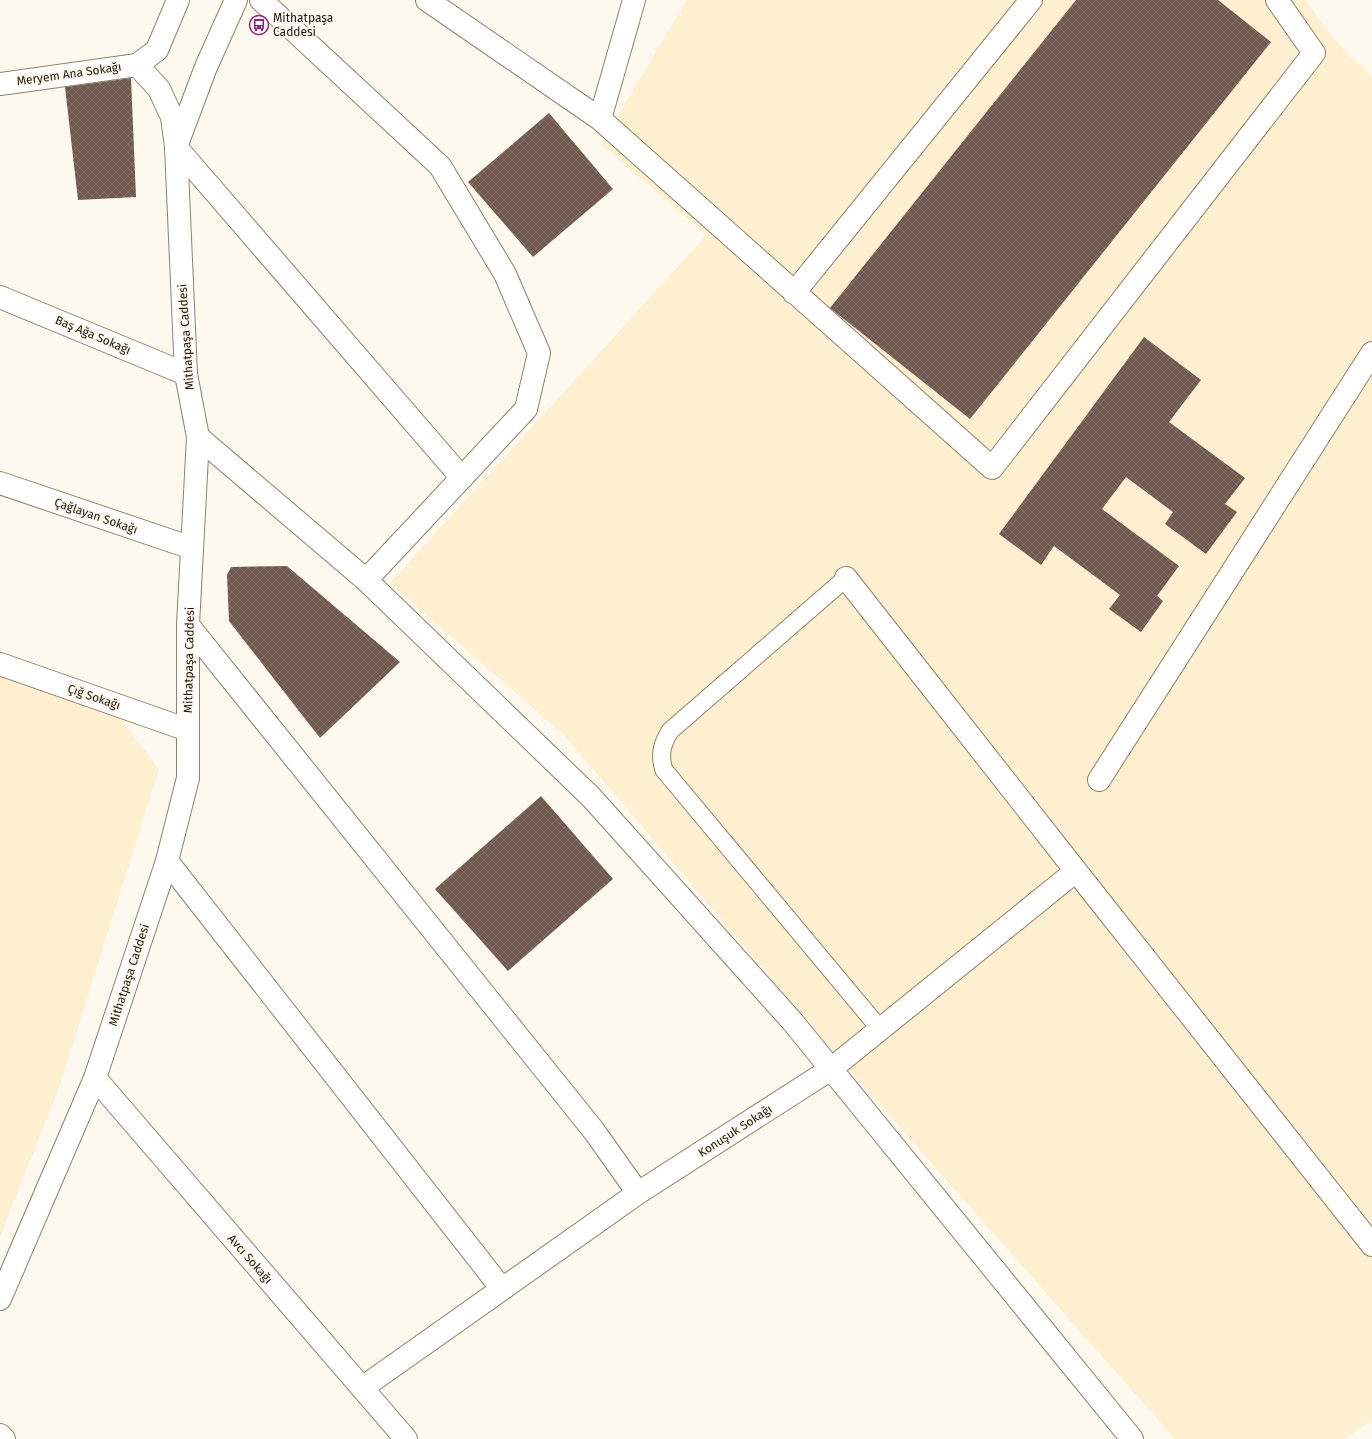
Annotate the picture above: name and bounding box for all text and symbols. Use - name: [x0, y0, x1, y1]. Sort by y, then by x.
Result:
- place label: Mithatpaşa Caddesi: [273, 11, 333, 39]
- bus stop icon: Mithatpaşa Caddesi: [248, 14, 270, 36]
- street label: Meryem Ana Sokağı: [16, 60, 122, 88]
- street label: Mithatpaşa Caddesi: [175, 283, 197, 391]
- street label: Baş Ağa Sokağı: [53, 313, 133, 357]
- street label: Çağlayan Sokağı: [53, 495, 139, 537]
- street label: Mithatpaşa Caddesi: [181, 607, 197, 713]
- street label: Çığ Sokağı: [66, 681, 122, 713]
- street label: Mithatpaşa Caddesi: [106, 922, 152, 1028]
- street label: Konuşuk Sokağı: [695, 1102, 775, 1160]
- street label: Avcı Sokağı: [225, 1232, 275, 1286]

